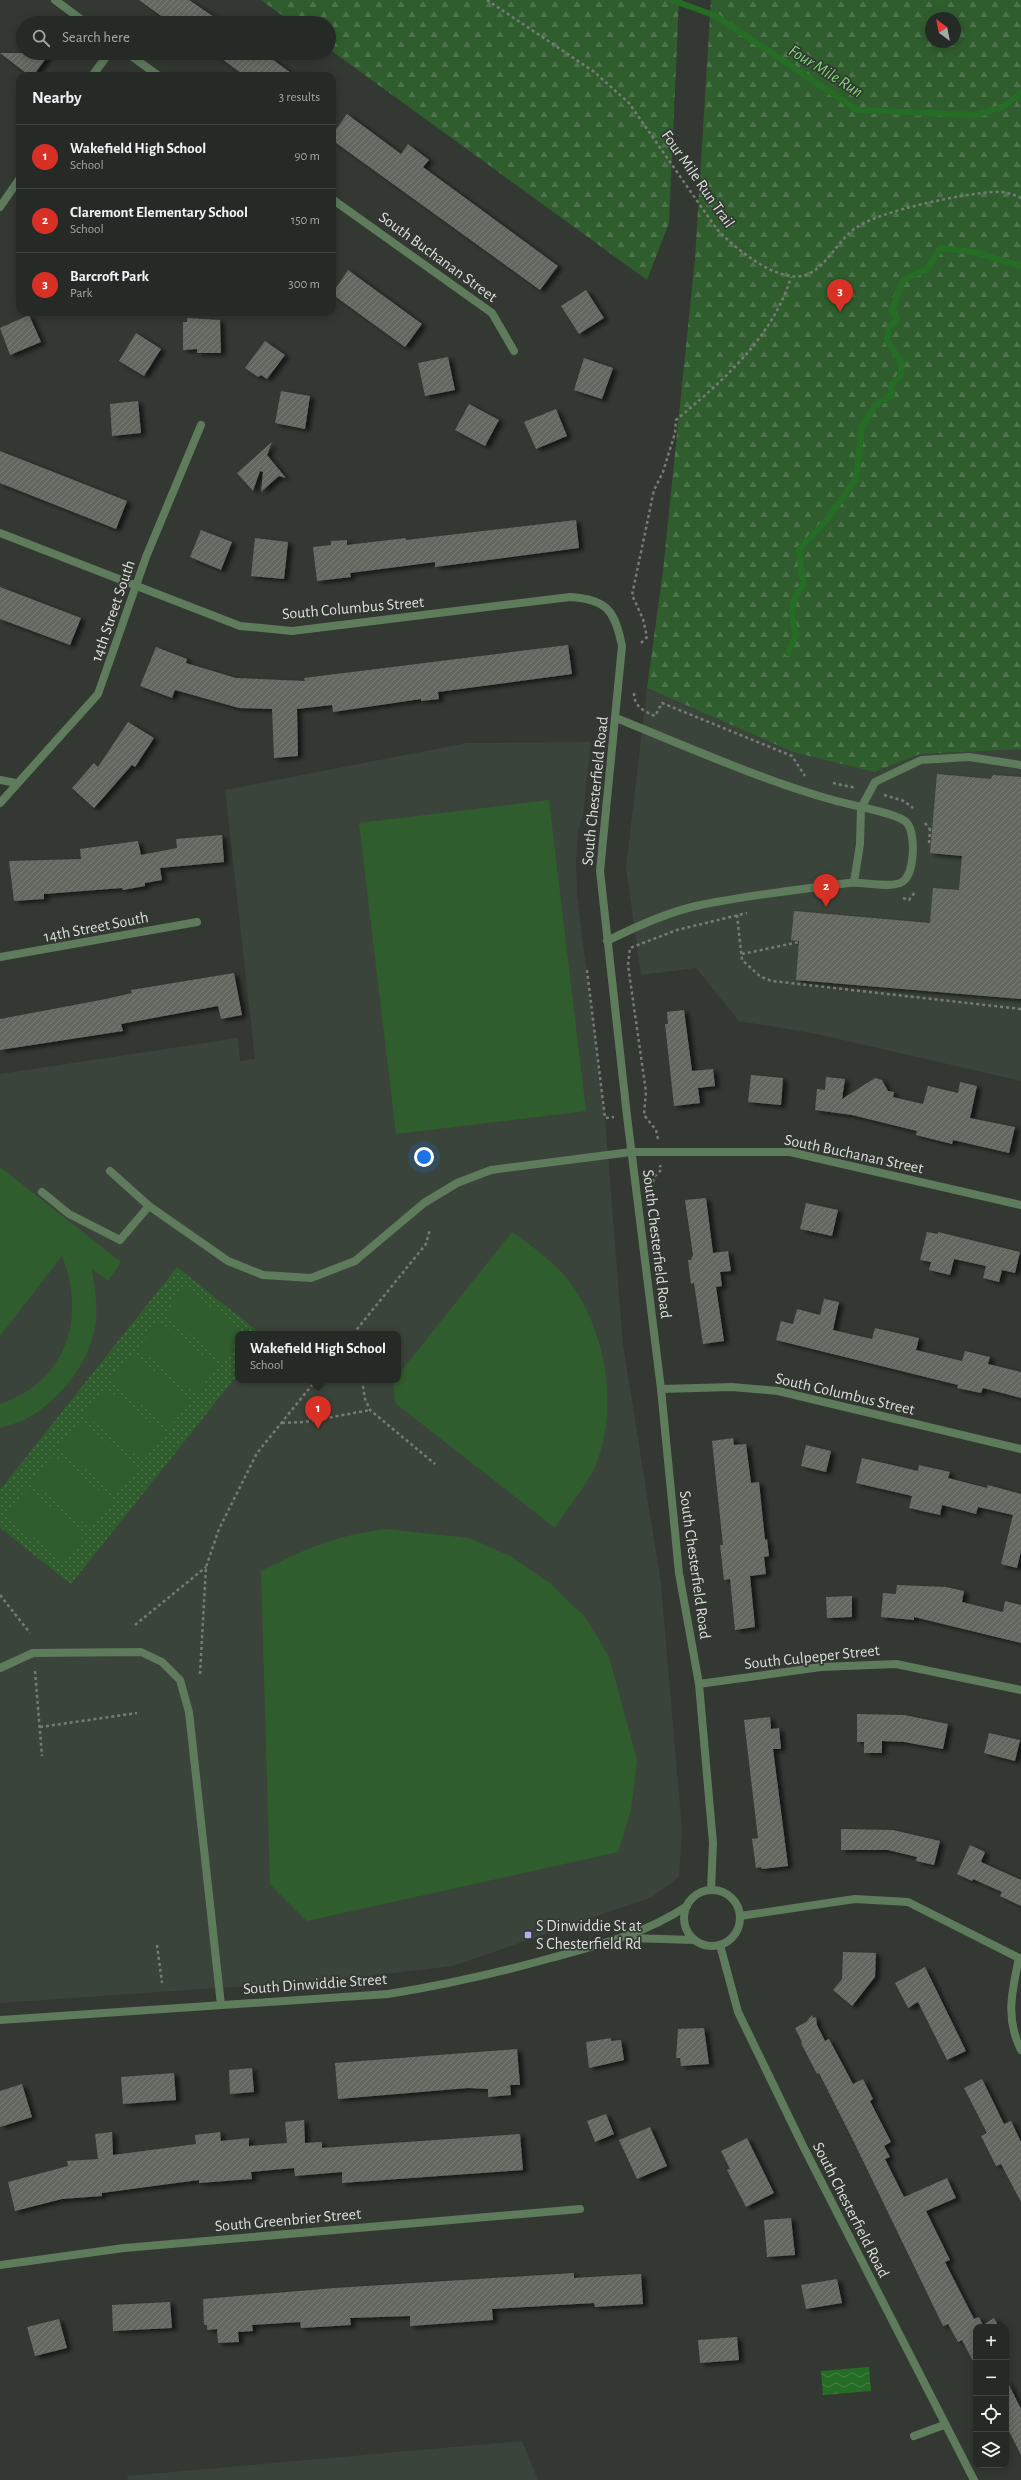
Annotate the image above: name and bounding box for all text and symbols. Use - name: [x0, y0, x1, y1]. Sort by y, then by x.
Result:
- north arrow: [925, 12, 961, 48]
- search box: [16, 16, 336, 60]
- icon: search: [30, 27, 52, 49]
- text: Search here: [62, 30, 130, 45]
- water label: Four Mile Run: [786, 42, 866, 100]
- text: Nearby: [32, 89, 82, 106]
- text: 3 results: [279, 91, 320, 104]
- street label: Four Mile Run Trail: [658, 127, 738, 231]
- text: Wakefield High School: [70, 141, 206, 156]
- text: 1: [43, 150, 47, 163]
- text: 90 m: [294, 150, 320, 163]
- text: School: [70, 159, 104, 172]
- text: Claremont Elementary School: [70, 205, 248, 220]
- street label: South Buchanan Street: [376, 209, 500, 305]
- text: 2: [42, 214, 48, 227]
- text: 150 m: [291, 214, 320, 227]
- text: School: [70, 223, 104, 236]
- text: Barcroft Park: [70, 269, 149, 284]
- text: 3: [42, 278, 48, 291]
- text: 300 m: [288, 278, 320, 291]
- pin: 3: [827, 279, 853, 312]
- text: Park: [70, 287, 92, 300]
- street label: 14th Street South: [88, 558, 138, 664]
- street label: South Columbus Street: [281, 594, 425, 622]
- street label: South Chesterfield Road: [579, 716, 611, 866]
- pin: 2: [813, 874, 839, 907]
- street label: 14th Street South: [42, 909, 150, 945]
- street label: South Buchanan Street: [783, 1131, 925, 1177]
- your location: [414, 1147, 434, 1167]
- street label: South Chesterfield Road: [640, 1169, 674, 1319]
- popup: [235, 1331, 401, 1383]
- text: Wakefield High School: [250, 1341, 386, 1356]
- text: School: [250, 1359, 284, 1372]
- street label: South Columbus Street: [774, 1370, 916, 1418]
- pin: 1: [305, 1396, 331, 1429]
- street label: South Chesterfield Road: [677, 1490, 713, 1640]
- street label: South Culpeper Street: [744, 1642, 880, 1672]
- place label: S Dinwiddie St at S Chesterfield Rd: [536, 1918, 641, 1952]
- marker: S Dinwiddie St at S Chesterfield Rd: [523, 1930, 533, 1940]
- street label: South Dinwiddie Street: [242, 1971, 388, 1997]
- street label: South Chesterfield Road: [810, 2140, 892, 2280]
- street label: South Greenbrier Street: [214, 2206, 362, 2234]
- map controls: [973, 2324, 1009, 2468]
- button: +: [973, 2324, 1009, 2360]
- button: −: [973, 2360, 1009, 2396]
- button: locate: [973, 2396, 1009, 2432]
- button: layers: [973, 2432, 1009, 2468]

